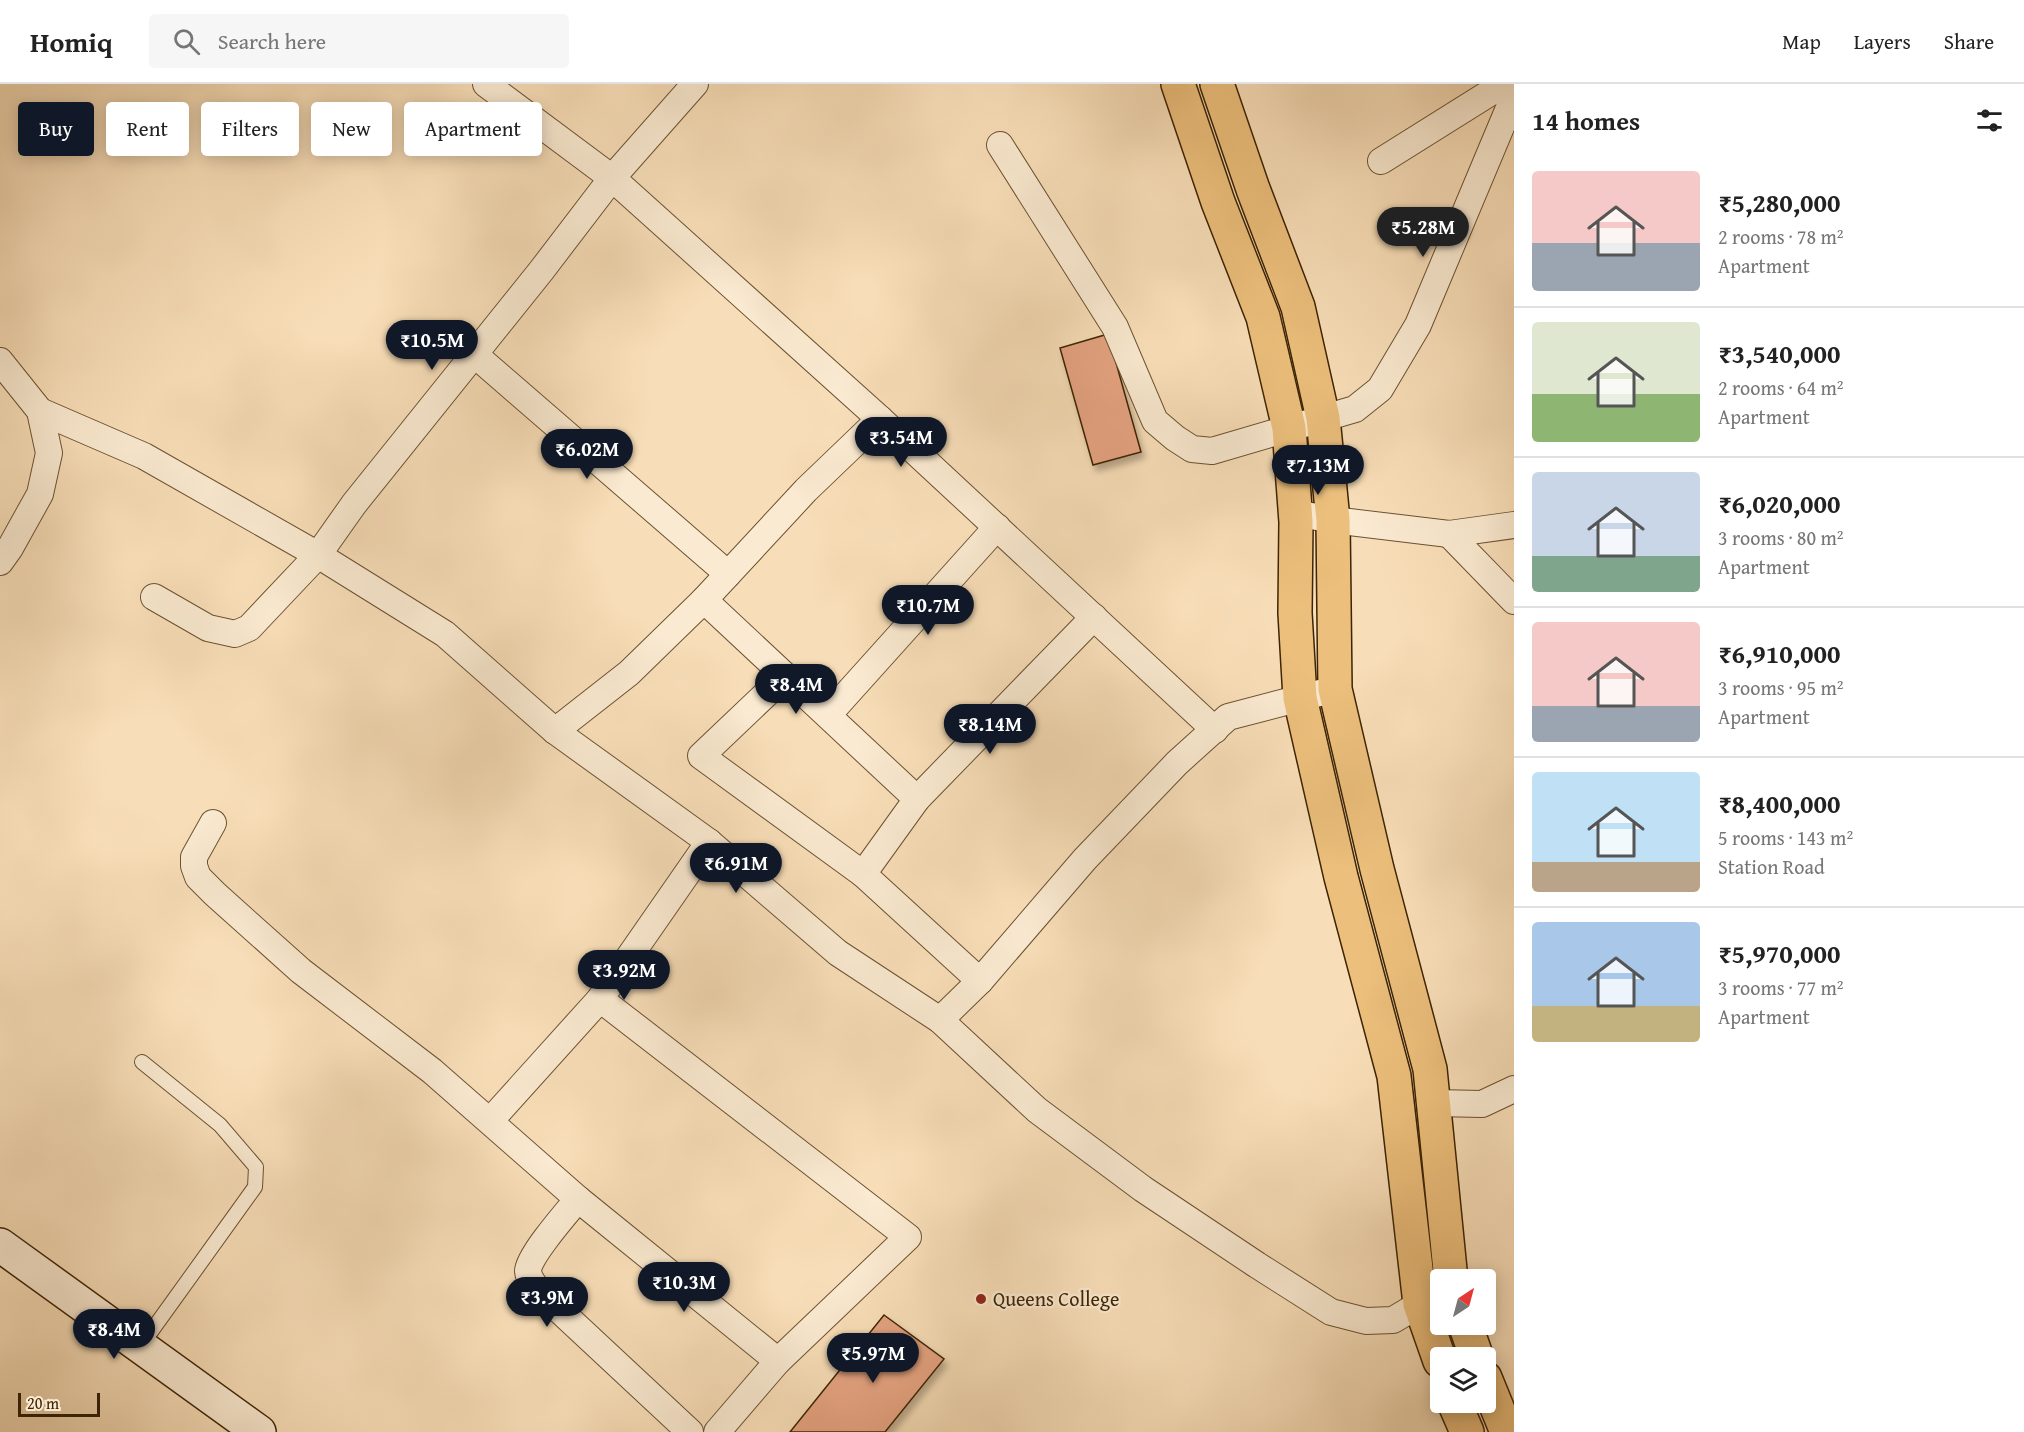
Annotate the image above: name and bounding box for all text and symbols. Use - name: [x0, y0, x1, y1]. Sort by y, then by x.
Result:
- search box: [149, 14, 569, 68]
- text: Homiq: [30, 21, 113, 62]
- icon: search: [170, 25, 203, 58]
- text: Search here: [218, 25, 326, 57]
- text: Map: [1782, 26, 1821, 57]
- text: Layers: [1854, 26, 1911, 57]
- text: Share: [1944, 26, 1994, 57]
- text: 14 homes: [1532, 101, 1640, 140]
- chip: Buy: [18, 102, 94, 156]
- chip: Rent: [106, 102, 189, 156]
- chip: Filters: [201, 102, 299, 156]
- chip: New: [311, 102, 392, 156]
- chip: Apartment: [404, 102, 542, 156]
- icon: filters: [1973, 104, 2006, 137]
- text: ₹5,280,000: [1718, 183, 1840, 222]
- icon: home: [1580, 195, 1652, 267]
- pin: ₹5.28M: [1374, 207, 1472, 258]
- text: ₹5.28M: [1391, 212, 1455, 241]
- text: 2 rooms · 78 m²: [1718, 222, 1844, 251]
- text: Apartment: [1718, 251, 1810, 280]
- pin: ₹10.5M: [383, 320, 481, 371]
- text: ₹10.5M: [400, 325, 464, 354]
- text: ₹3,540,000: [1718, 334, 1840, 373]
- icon: home: [1580, 346, 1652, 418]
- text: 2 rooms · 64 m²: [1718, 373, 1844, 402]
- text: Apartment: [1718, 402, 1810, 431]
- pin: ₹3.54M: [852, 417, 950, 468]
- text: ₹3.54M: [869, 422, 933, 451]
- pin: ₹6.02M: [538, 429, 636, 480]
- text: ₹6.02M: [555, 434, 619, 463]
- pin: ₹7.13M: [1269, 445, 1367, 496]
- text: ₹7.13M: [1286, 450, 1350, 479]
- text: ₹6,020,000: [1718, 484, 1840, 523]
- icon: home: [1580, 496, 1652, 568]
- text: 3 rooms · 80 m²: [1718, 523, 1844, 552]
- text: Apartment: [1718, 552, 1810, 581]
- pin: ₹10.7M: [879, 585, 977, 636]
- text: ₹10.7M: [896, 590, 960, 619]
- text: ₹6,910,000: [1718, 634, 1840, 673]
- icon: home: [1580, 646, 1652, 718]
- pin: ₹8.4M: [754, 664, 838, 715]
- text: ₹8.4M: [769, 669, 823, 698]
- text: 3 rooms · 95 m²: [1718, 673, 1844, 702]
- text: Apartment: [1718, 702, 1810, 731]
- pin: ₹8.14M: [941, 704, 1039, 755]
- text: ₹8.14M: [958, 709, 1022, 738]
- text: ₹8,400,000: [1718, 784, 1840, 823]
- icon: home: [1580, 796, 1652, 868]
- text: 5 rooms · 143 m²: [1718, 823, 1853, 852]
- pin: ₹6.91M: [687, 843, 785, 894]
- text: ₹6.91M: [704, 848, 768, 877]
- text: Station Road: [1718, 852, 1825, 881]
- text: ₹5,970,000: [1718, 934, 1840, 973]
- icon: home: [1580, 946, 1652, 1018]
- pin: ₹3.92M: [575, 950, 673, 1001]
- text: ₹3.92M: [592, 955, 656, 984]
- text: 3 rooms · 77 m²: [1718, 973, 1844, 1002]
- text: Apartment: [1718, 1002, 1810, 1031]
- pin: ₹10.3M: [635, 1262, 733, 1313]
- text: ₹10.3M: [652, 1267, 716, 1296]
- north arrow: [1430, 1269, 1496, 1335]
- map controls: [1430, 1269, 1496, 1413]
- pin: ₹3.9M: [505, 1277, 589, 1328]
- text: ₹3.9M: [520, 1282, 574, 1311]
- place label: Queens College: [993, 1284, 1119, 1313]
- marker: Queens College: [974, 1292, 988, 1306]
- pin: ₹8.4M: [72, 1309, 156, 1360]
- text: ₹8.4M: [87, 1314, 141, 1343]
- pin: ₹5.97M: [824, 1333, 922, 1384]
- text: ₹5.97M: [841, 1338, 905, 1367]
- button: layers: [1430, 1347, 1496, 1413]
- scale bar: [18, 1390, 100, 1418]
- text: 20 m: [27, 1391, 59, 1415]

